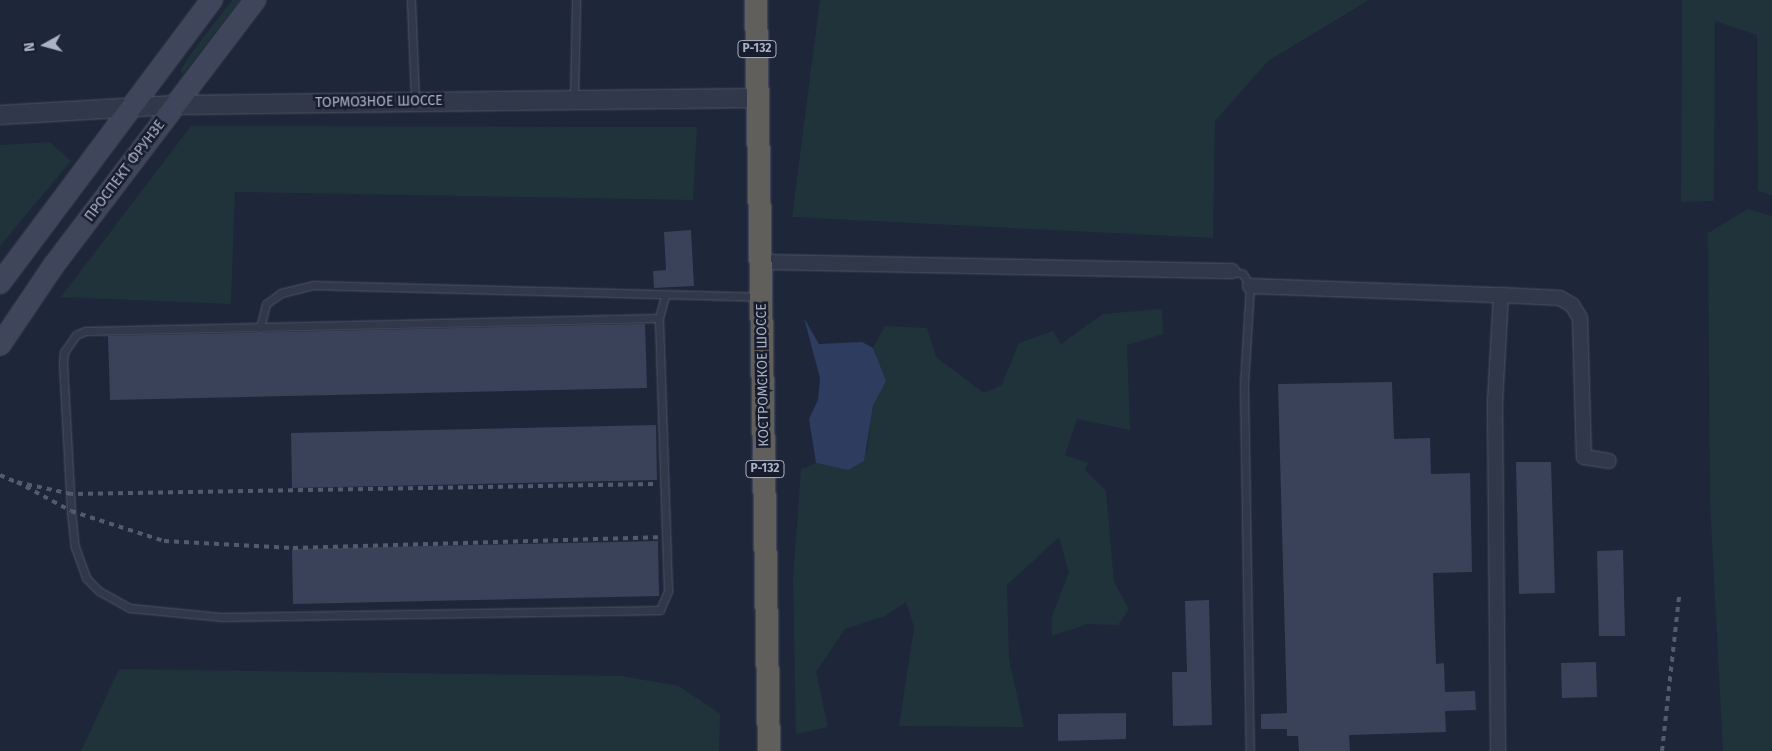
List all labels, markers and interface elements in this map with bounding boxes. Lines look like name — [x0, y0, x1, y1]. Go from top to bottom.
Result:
north arrow — [20, 20, 70, 70]
road number: Р-132 — [737, 40, 777, 59]
text: N — [21, 41, 39, 53]
street label: ТОРМОЗНОЕ ШОССЕ — [315, 92, 443, 112]
street label: ПРОСПЕКТ ФРУНЗЕ — [81, 117, 169, 225]
street label: КОСТРОМСКОЕ ШОССЕ — [753, 303, 773, 447]
road number: Р-132 — [745, 459, 785, 478]

